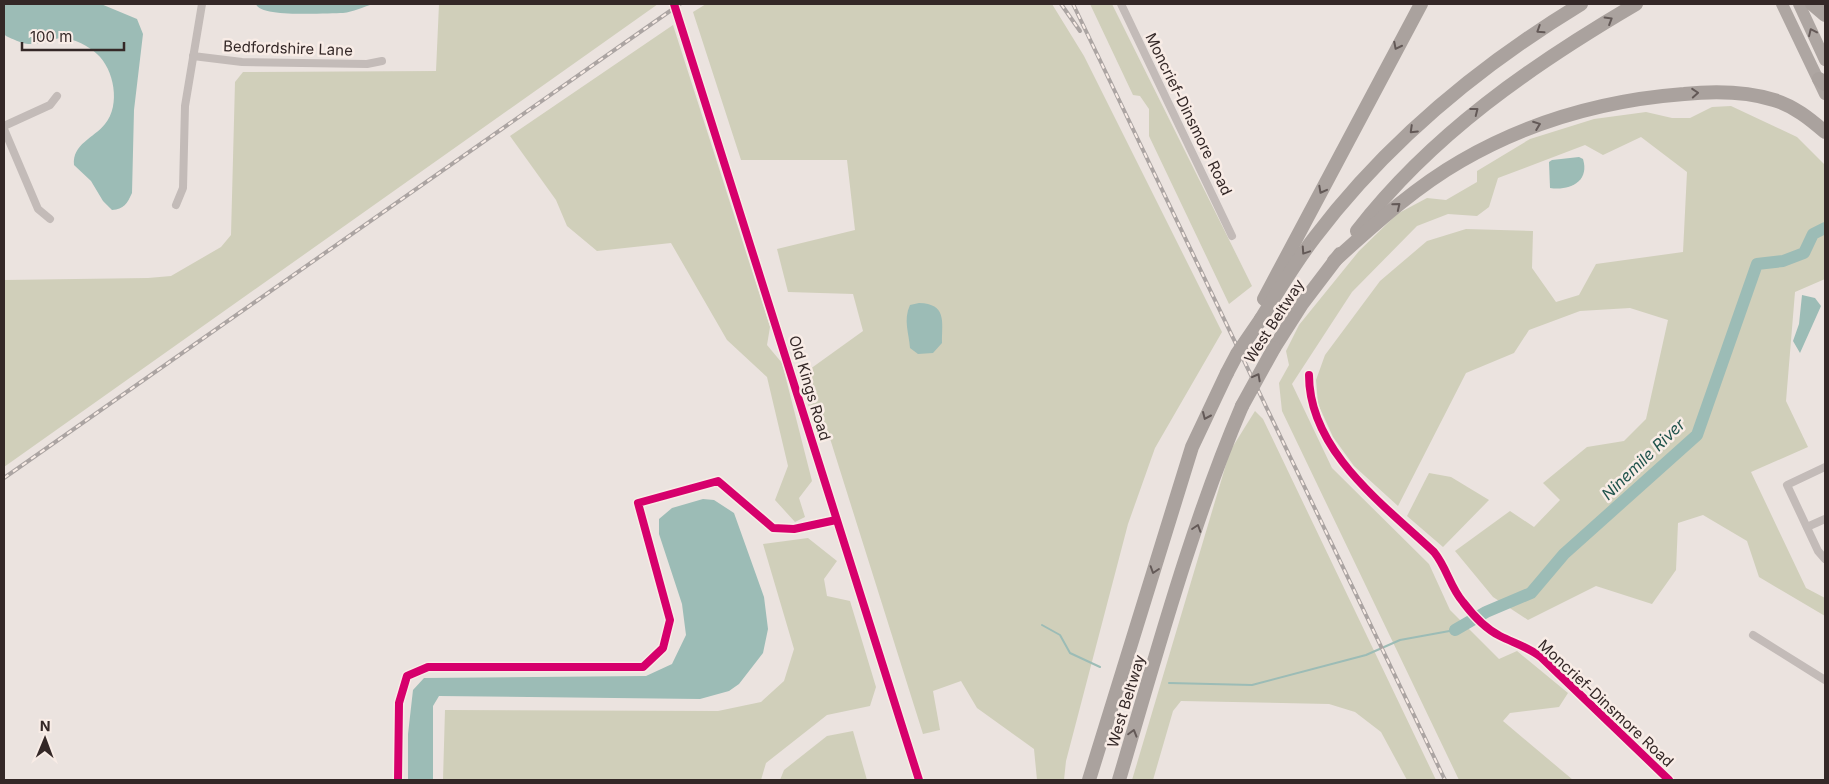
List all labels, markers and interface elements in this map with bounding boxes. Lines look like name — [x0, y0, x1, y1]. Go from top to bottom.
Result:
one-way arrow — [1603, 16, 1612, 26]
scale bar — [22, 20, 125, 52]
one-way arrow — [1537, 23, 1546, 33]
text: 100 m — [30, 27, 72, 46]
one-way arrow — [1808, 28, 1818, 37]
street label: Moncrief-Dinsmore Road — [1141, 30, 1237, 198]
street label: Bedfordshire Lane — [223, 36, 353, 60]
one-way arrow — [1393, 41, 1403, 50]
one-way arrow — [1691, 87, 1699, 98]
one-way arrow — [1469, 109, 1478, 117]
one-way arrow — [1532, 121, 1540, 131]
one-way arrow — [1409, 124, 1418, 133]
one-way arrow — [1318, 185, 1328, 194]
one-way arrow — [1391, 203, 1401, 212]
one-way arrow — [1302, 245, 1311, 255]
street label: West Beltway — [1240, 275, 1308, 367]
street label: Old Kings Road — [785, 333, 835, 443]
one-way arrow — [1251, 373, 1261, 382]
one-way arrow — [1201, 411, 1212, 420]
water label: Ninemile River — [1597, 414, 1690, 504]
one-way arrow — [1192, 525, 1202, 533]
one-way arrow — [1149, 565, 1159, 574]
street label: Moncrief-Dinsmore Road — [1534, 635, 1678, 771]
street label: West Beltway — [1103, 652, 1149, 750]
north arrow — [20, 714, 70, 764]
text: N — [40, 717, 51, 734]
one-way arrow — [1127, 729, 1138, 738]

